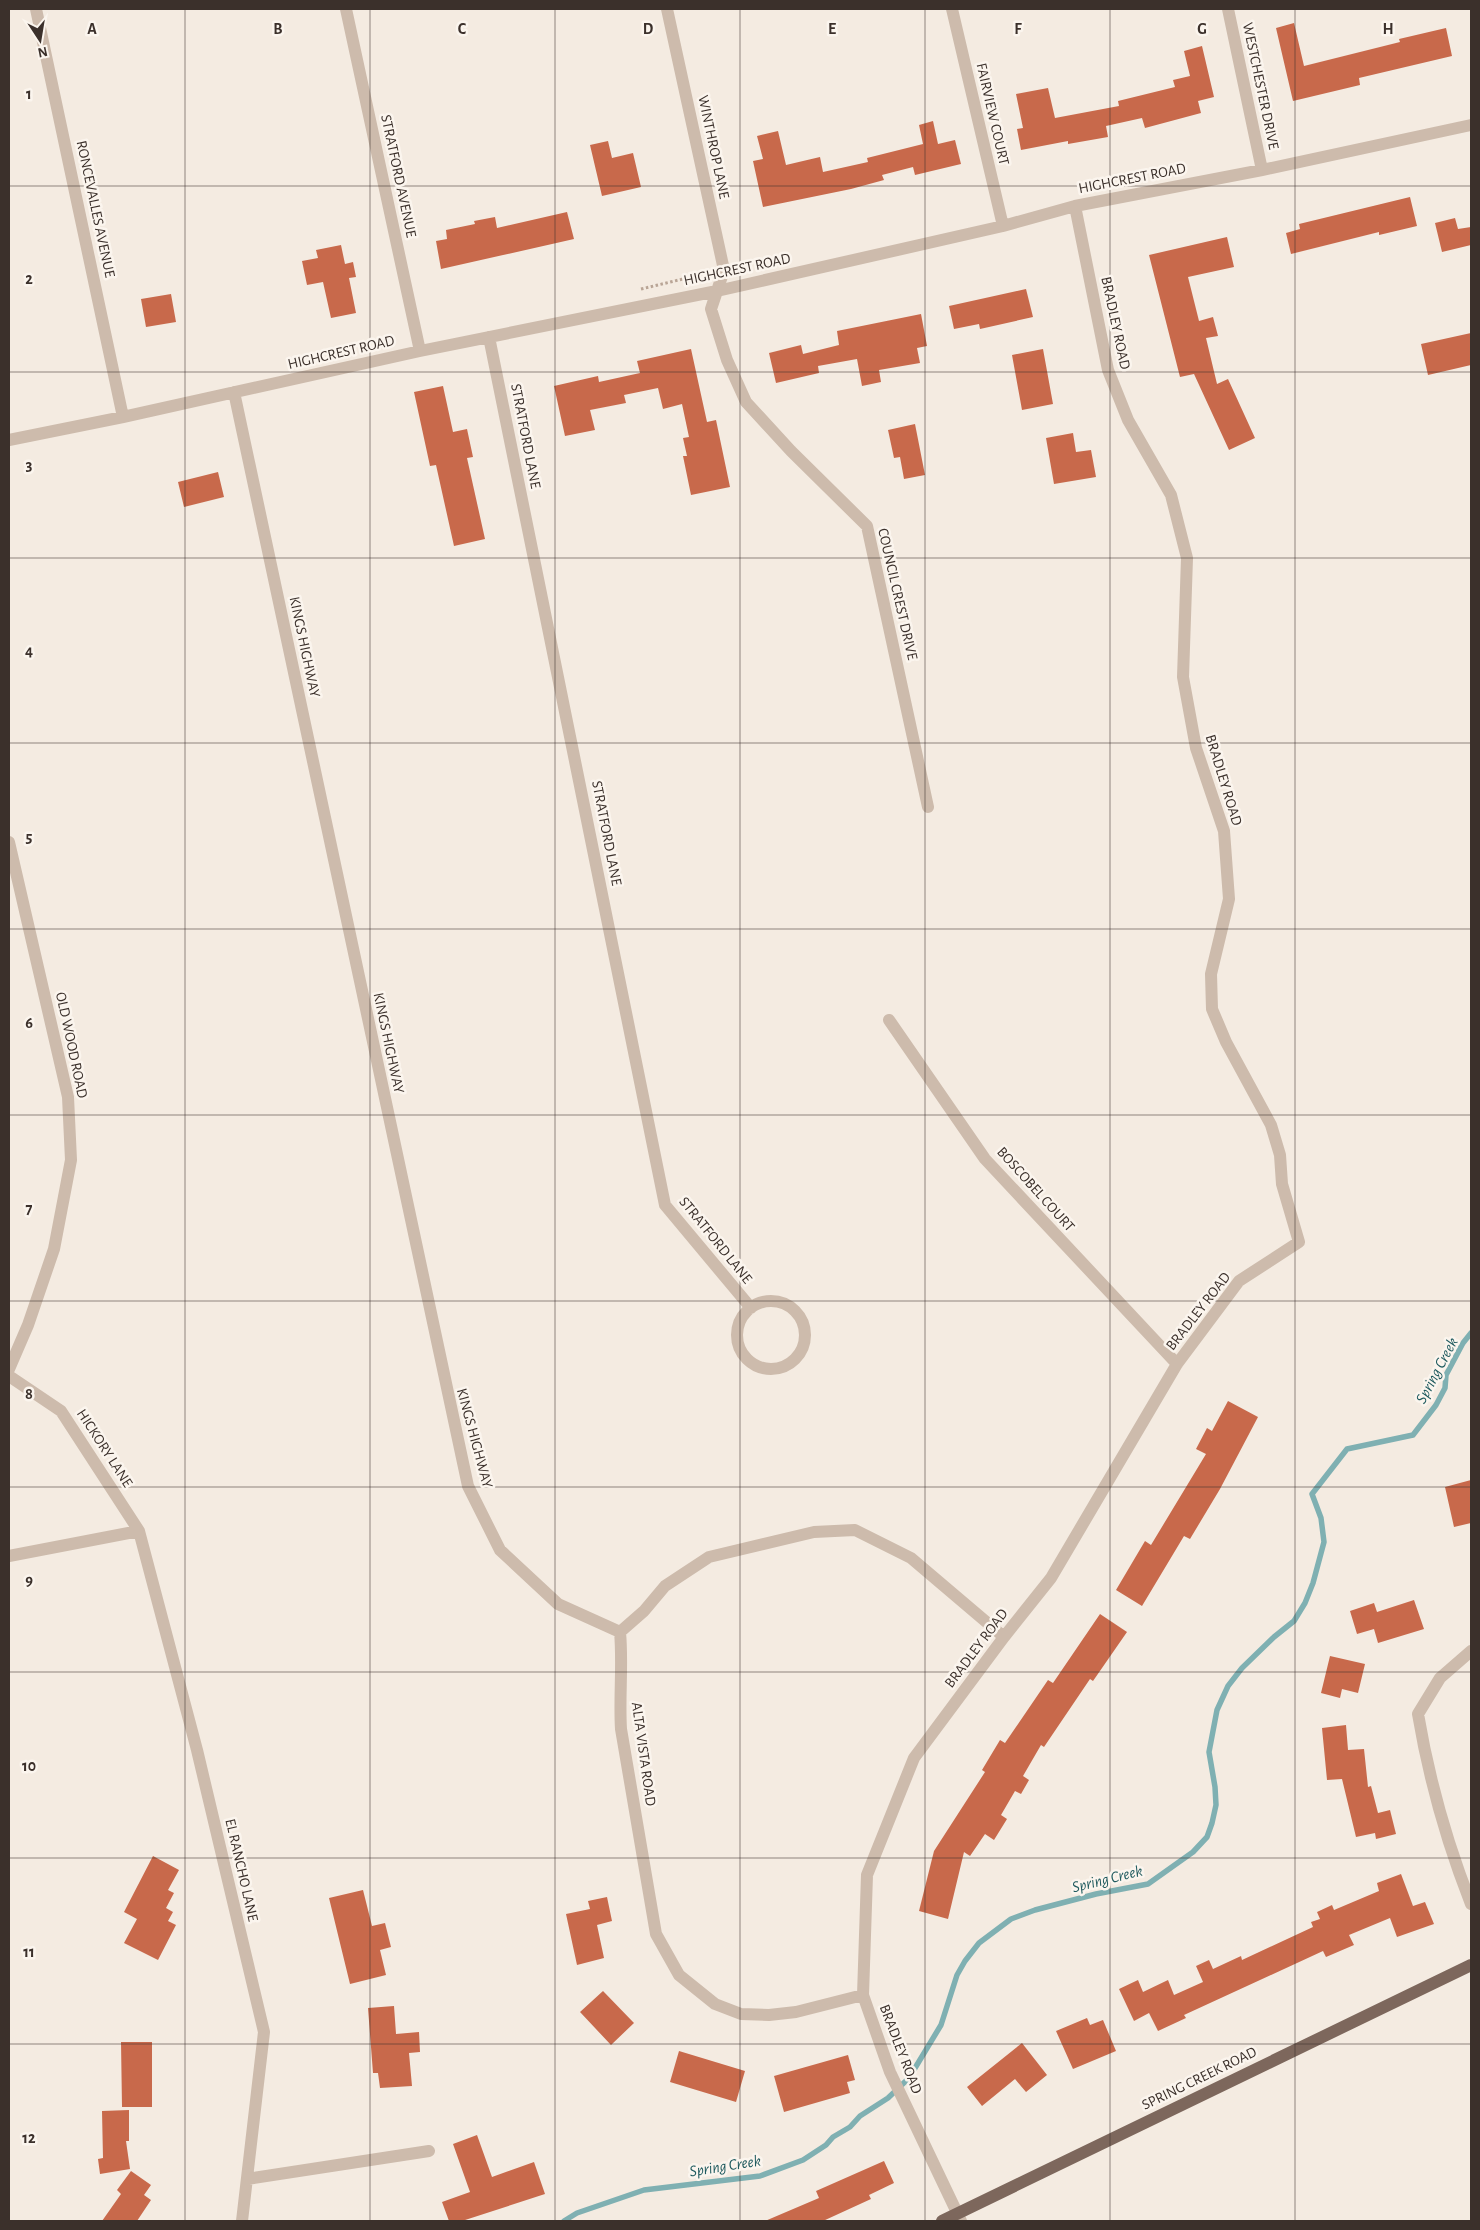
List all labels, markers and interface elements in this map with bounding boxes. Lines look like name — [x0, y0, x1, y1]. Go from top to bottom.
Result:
north arrow — [15, 15, 65, 65]
text: A — [87, 21, 97, 37]
text: B — [273, 21, 283, 37]
text: C — [458, 21, 467, 37]
text: D — [643, 21, 654, 37]
text: E — [828, 21, 836, 37]
text: F — [1014, 21, 1022, 37]
text: G — [1197, 21, 1207, 37]
street label: WESTCHESTER DRIVE — [1240, 21, 1281, 151]
text: H — [1382, 21, 1394, 37]
text: N — [36, 44, 49, 60]
street label: FAIRVIEW COURT — [973, 62, 1012, 167]
text: 1 — [26, 86, 32, 102]
street label: WINTHROP LANE — [695, 94, 732, 200]
street label: STRATFORD AVENUE — [378, 113, 419, 239]
street label: RONCEVALLES AVENUE — [74, 139, 117, 279]
street label: HIGHCREST ROAD — [1077, 161, 1187, 196]
street label: HIGHCREST ROAD — [682, 251, 792, 288]
text: 2 — [25, 271, 33, 287]
street label: BRADLEY ROAD — [1098, 275, 1133, 371]
street label: HIGHCREST ROAD — [286, 333, 396, 372]
street label: STRATFORD LANE — [508, 382, 543, 490]
text: 3 — [26, 457, 33, 473]
street label: COUNCIL CREST DRIVE — [875, 527, 920, 661]
street label: KINGS HIGHWAY — [286, 595, 323, 699]
text: 4 — [25, 643, 33, 659]
street label: BRADLEY ROAD — [1203, 733, 1245, 828]
street label: STRATFORD LANE — [589, 779, 624, 887]
text: 5 — [26, 829, 33, 845]
street label: OLD WOOD ROAD — [53, 991, 90, 1100]
street label: KINGS HIGHWAY — [370, 991, 407, 1095]
text: 6 — [25, 1015, 33, 1031]
street label: BOSCOBEL COURT — [994, 1144, 1078, 1235]
street label: STRATFORD LANE — [676, 1194, 755, 1286]
text: 7 — [26, 1201, 33, 1217]
street label: BRADLEY ROAD — [1163, 1269, 1234, 1353]
water label: Spring Creek — [1413, 1335, 1462, 1407]
text: 8 — [25, 1386, 33, 1402]
street label: KINGS HIGHWAY — [454, 1387, 495, 1490]
street label: HICKORY LANE — [74, 1406, 135, 1490]
text: 9 — [25, 1572, 33, 1588]
street label: BRADLEY ROAD — [942, 1606, 1011, 1691]
street label: ALTA VISTA ROAD — [629, 1701, 658, 1807]
text: 10 — [22, 1758, 36, 1774]
street label: EL RANCHO LANE — [222, 1817, 261, 1923]
water label: Spring Creek — [1070, 1862, 1144, 1896]
text: 11 — [23, 1944, 35, 1960]
street label: BRADLEY ROAD — [877, 2002, 925, 2096]
street label: SPRING CREEK ROAD — [1139, 2044, 1259, 2113]
text: 12 — [22, 2130, 36, 2146]
water label: Spring Creek — [688, 2152, 762, 2181]

